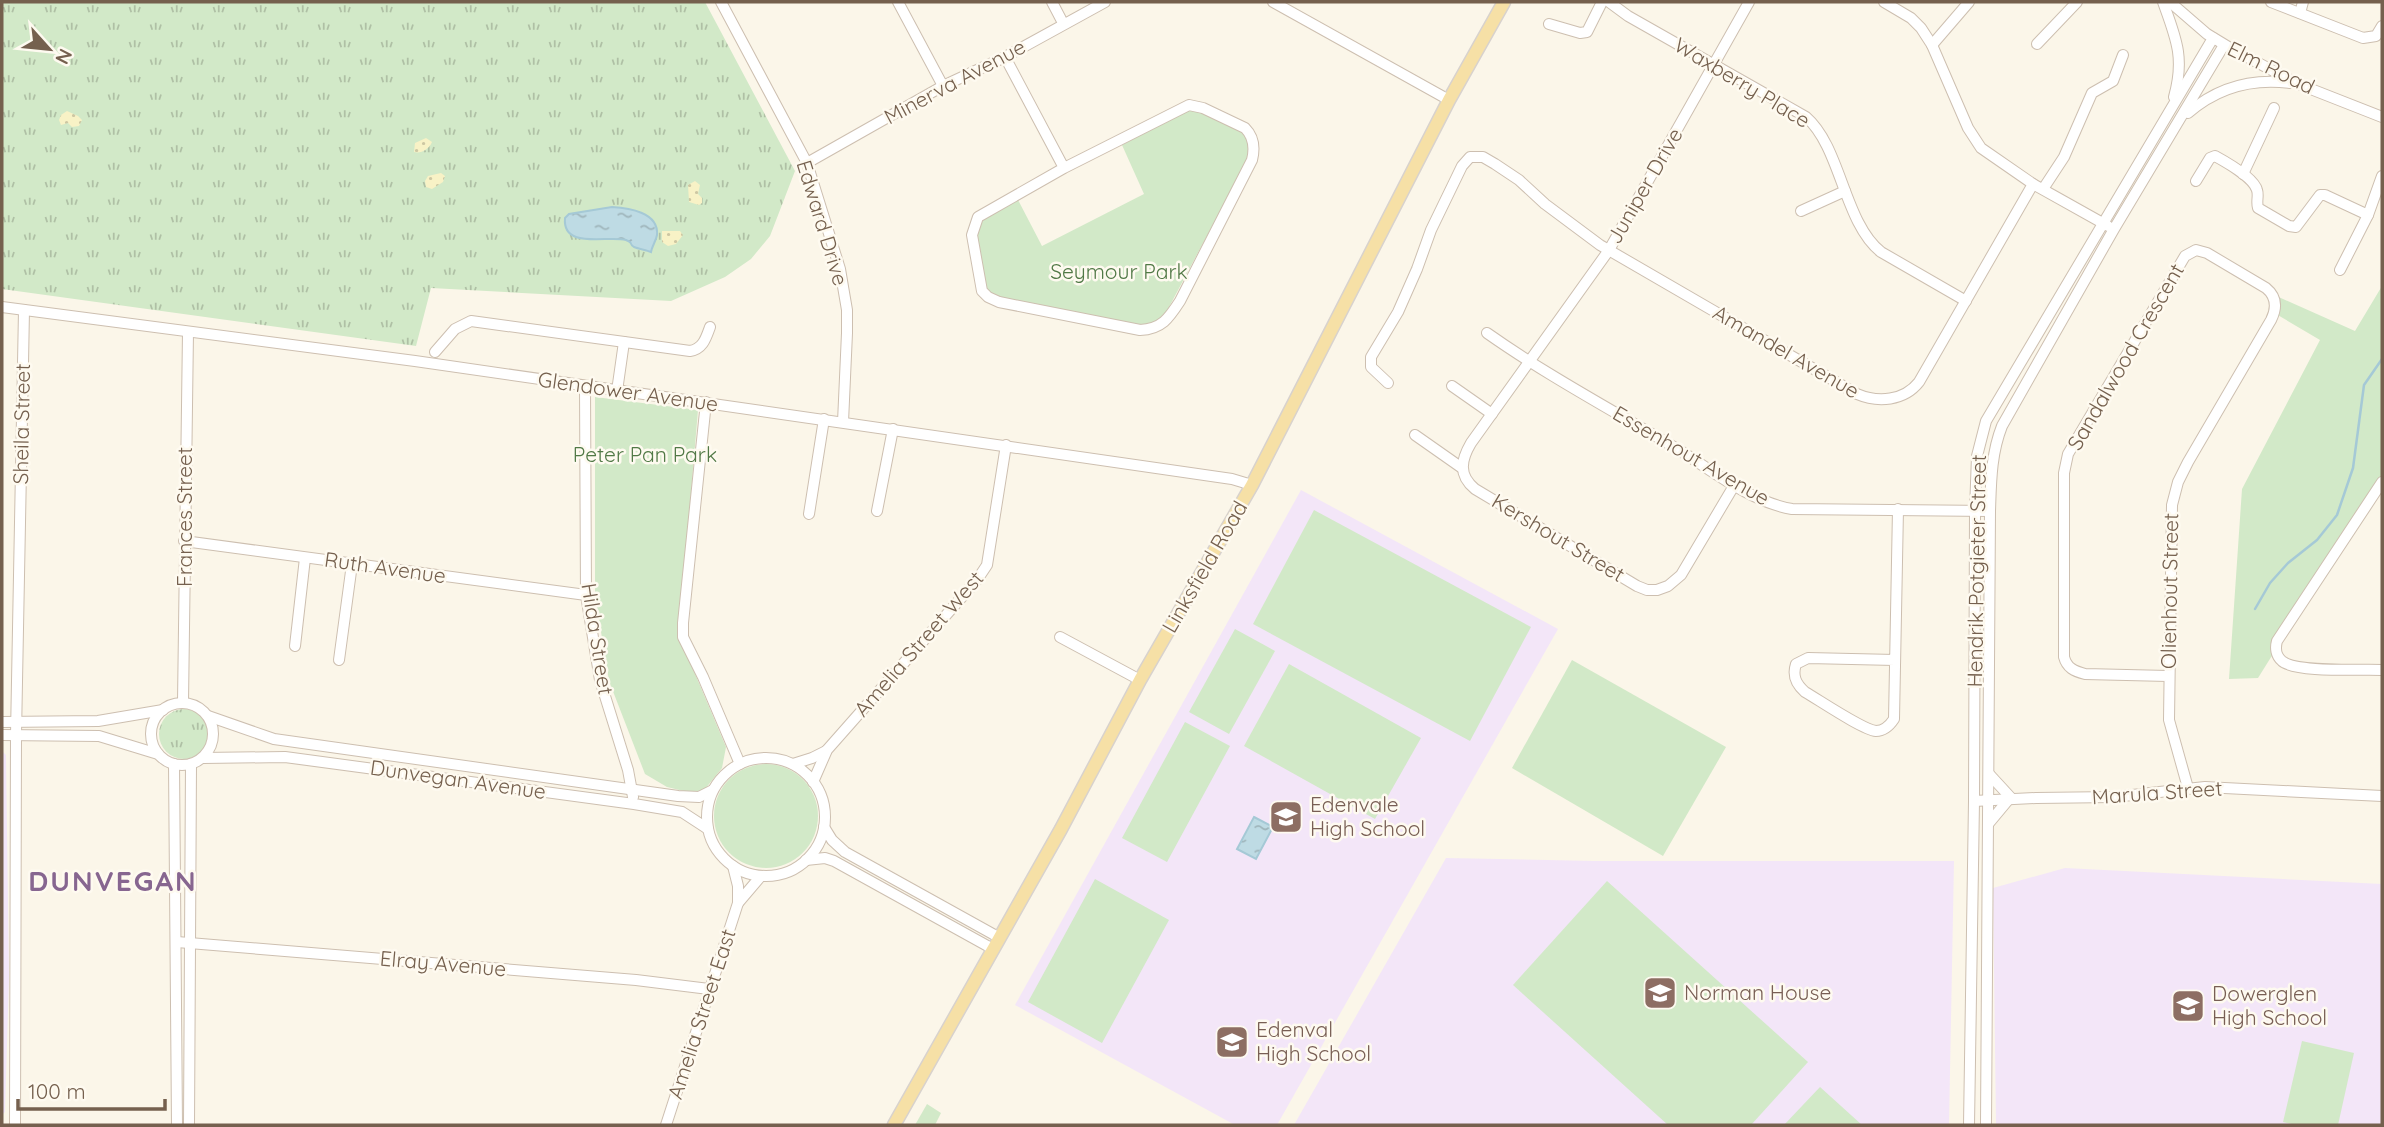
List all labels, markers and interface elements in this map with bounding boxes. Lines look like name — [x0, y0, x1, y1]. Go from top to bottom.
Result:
north arrow — [14, 14, 84, 84]
street label: Waxberry Place — [1670, 31, 1815, 133]
street label: Minerva Avenue — [879, 33, 1030, 129]
street label: Elm Road — [2224, 35, 2319, 99]
text: N — [50, 45, 78, 68]
street label: Juniper Drive — [1600, 123, 1688, 248]
street label: Edward Drive — [792, 157, 854, 289]
park label: Seymour Park — [1050, 258, 1188, 284]
street label: Sandalwood Crescent — [2061, 258, 2189, 455]
street label: Amandel Avenue — [1709, 299, 1864, 404]
street label: Sheila Street — [7, 363, 35, 485]
street label: Glendower Avenue — [536, 365, 720, 417]
street label: Essenhout Avenue — [1608, 400, 1775, 511]
park label: Peter Pan Park — [573, 441, 717, 467]
street label: Frances Street — [171, 447, 197, 587]
street label: Hendrik Potgieter Street — [1961, 454, 1991, 688]
street label: Kershout Street — [1487, 487, 1630, 587]
street label: Linksfield Road — [1156, 496, 1252, 637]
street label: Olienhout Street — [2155, 513, 2183, 669]
street label: Ruth Avenue — [323, 546, 448, 588]
street label: Amelia Street West — [848, 565, 989, 721]
street label: Hilda Street — [576, 581, 620, 697]
street label: Dunvegan Avenue — [369, 754, 548, 804]
street label: Marula Street — [2091, 774, 2223, 810]
place label: Edenvale High School — [1310, 791, 1425, 841]
school or university icon: Edenvale High School — [1267, 798, 1305, 836]
district label: DUNVEGAN — [28, 863, 198, 898]
street label: Amelia Street East — [661, 925, 741, 1102]
street label: Elray Avenue — [379, 945, 507, 981]
school or university icon: Norman House — [1641, 974, 1679, 1012]
place label: Norman House — [1684, 979, 1831, 1005]
place label: Dowerglen High School — [2212, 980, 2327, 1030]
school or university icon: Dowerglen High School — [2169, 987, 2207, 1025]
place label: Edenval High School — [1256, 1016, 1371, 1066]
school or university icon: Edenval High School — [1213, 1023, 1251, 1061]
scale bar — [18, 1068, 164, 1112]
text: 100 m — [28, 1078, 86, 1104]

